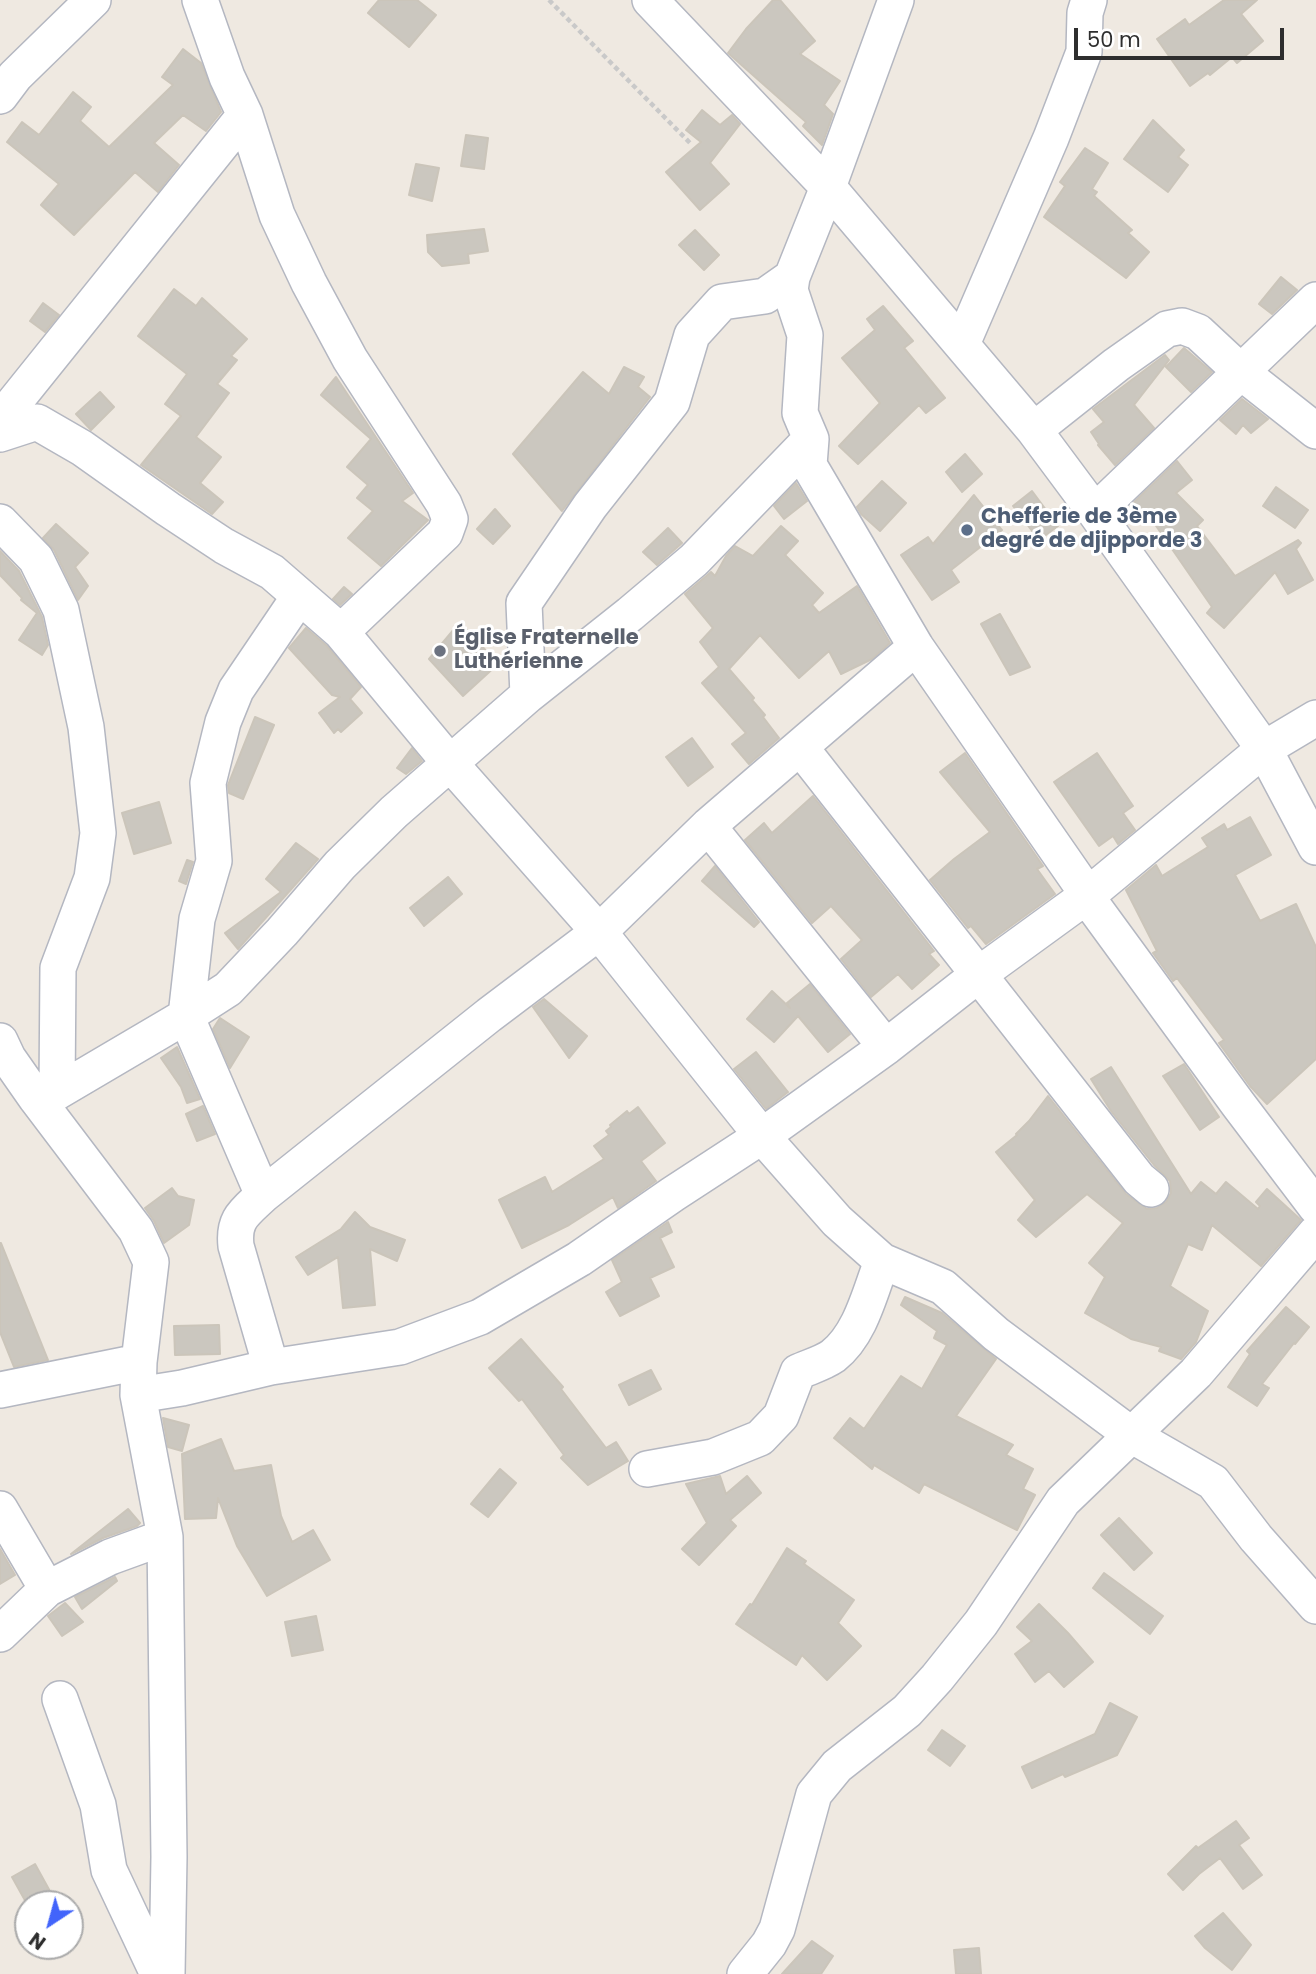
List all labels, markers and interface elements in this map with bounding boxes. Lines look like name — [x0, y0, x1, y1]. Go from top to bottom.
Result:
scale bar — [1078, 14, 1288, 58]
text: 50 m — [1087, 25, 1141, 54]
place label: Chefferie de 3ème degré de djipporde 3 — [981, 505, 1202, 555]
marker: Chefferie de 3ème degré de djipporde 3 — [959, 522, 975, 538]
place label: Église Fraternelle Luthérienne — [454, 626, 639, 676]
marker: Église Fraternelle Luthérienne — [432, 643, 448, 659]
north arrow — [14, 1890, 84, 1960]
text: N — [24, 1926, 51, 1956]

